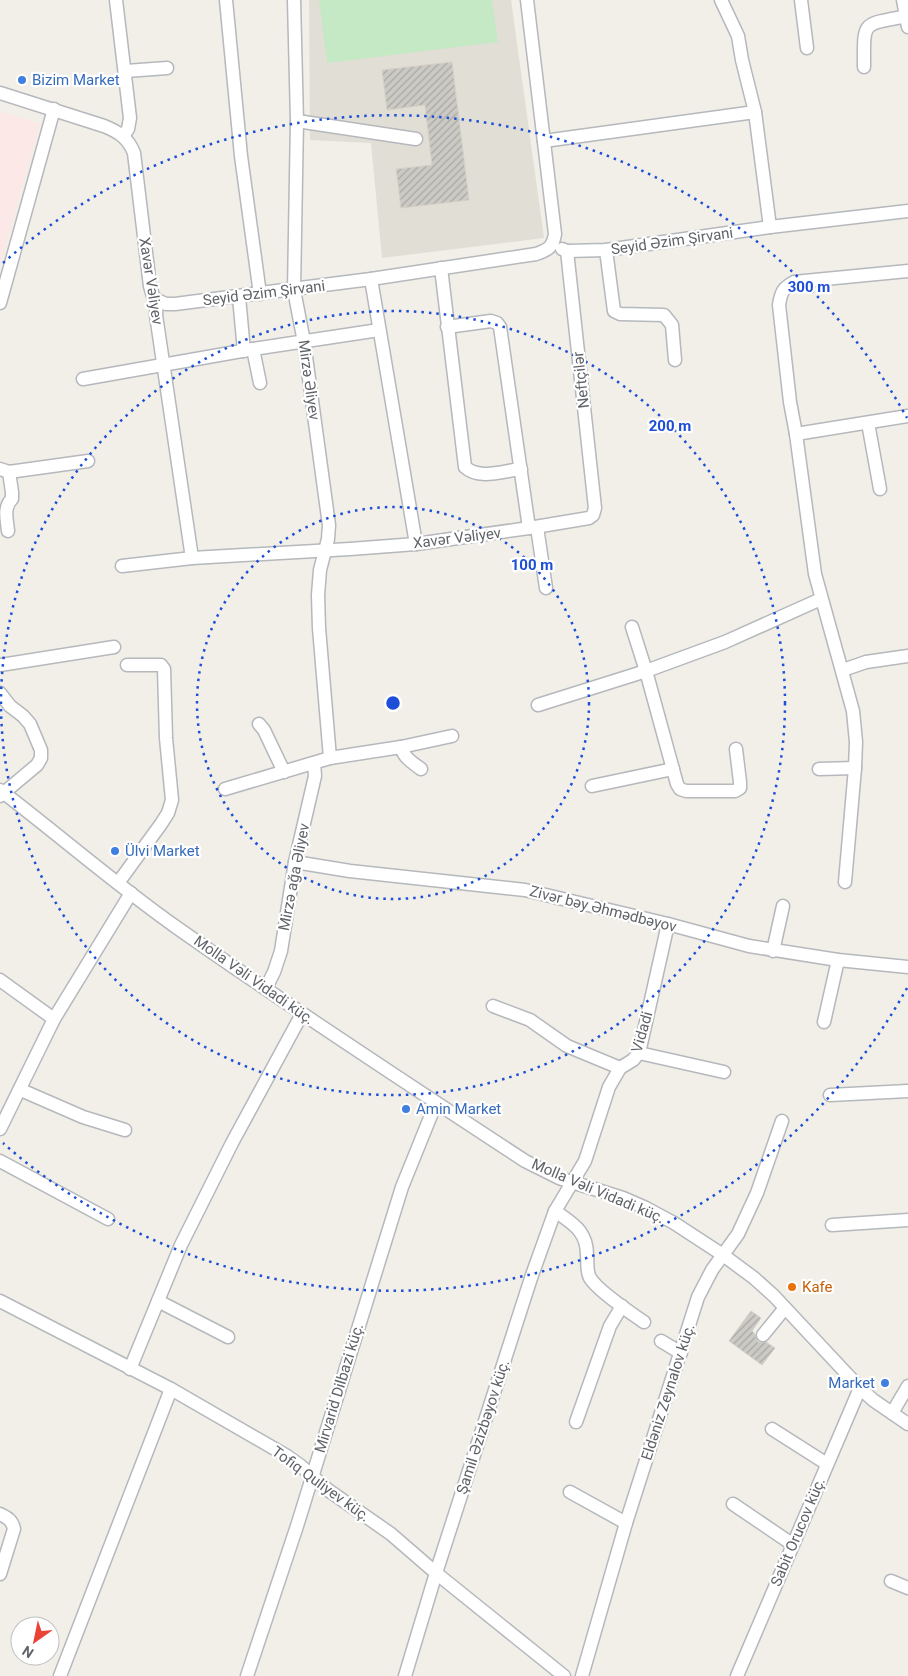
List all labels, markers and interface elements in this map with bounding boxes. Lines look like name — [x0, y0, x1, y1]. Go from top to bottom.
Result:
place label: Bizim Market — [32, 71, 120, 89]
marker: Bizim Market — [16, 74, 28, 86]
street label: Seyid Əzim Şirvani — [610, 224, 734, 258]
street label: Xavər Vəliyev — [135, 236, 167, 326]
street label: Seyid Əzim Şirvani — [202, 277, 326, 309]
text: 300 m — [788, 278, 830, 296]
street label: Mirzə Əliyev — [294, 339, 324, 421]
street label: Neftçilər — [569, 351, 593, 409]
text: 200 m — [649, 417, 691, 435]
street label: Xavər Vəliyev — [412, 524, 502, 552]
text: 100 m — [511, 556, 553, 574]
centre of rings — [384, 694, 402, 712]
street label: Mirzə ağa Əliyev — [275, 822, 313, 932]
place label: Ülvi Market — [125, 842, 200, 860]
marker: Ülvi Market — [109, 845, 121, 857]
street label: Zivər bəy Əhmədbəyov — [528, 882, 678, 936]
street label: Molla Vəli Vidadi küç. — [190, 932, 318, 1028]
street label: Vidadi — [628, 1009, 656, 1055]
place label: Amin Market — [416, 1100, 501, 1118]
marker: Amin Market — [400, 1103, 412, 1115]
street label: Molla Vəli Vidadi küç. — [529, 1155, 667, 1227]
place label: Kafe — [802, 1278, 833, 1296]
marker: Kafe — [786, 1281, 798, 1293]
street label: Mirvarid Dilbazi küç. — [311, 1321, 367, 1455]
street label: Eldəniz Zeynalov küç. — [637, 1321, 699, 1463]
street label: Şamil Əzizbəyov küç. — [453, 1357, 513, 1497]
place label: Market — [828, 1374, 875, 1392]
marker: Market — [879, 1377, 891, 1389]
street label: Tofiq Quliyev küç. — [268, 1442, 374, 1526]
street label: Sabit Orucov küç. — [767, 1475, 829, 1589]
north arrow — [10, 1616, 60, 1666]
text: N — [19, 1642, 36, 1661]

